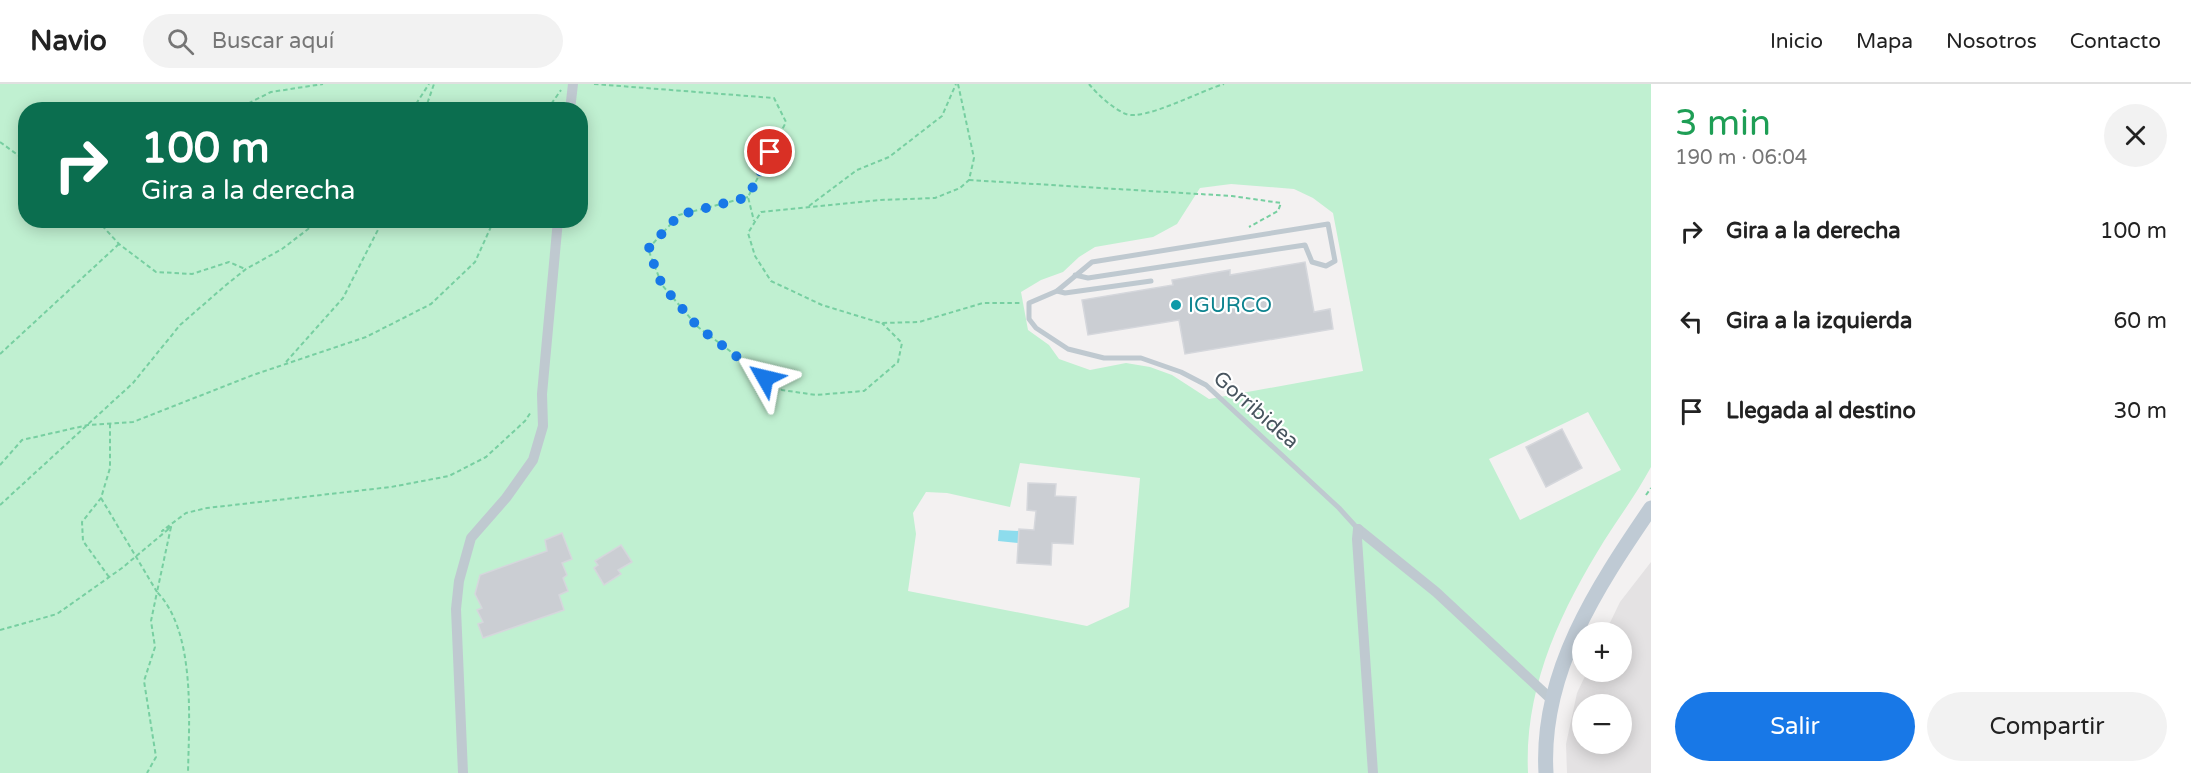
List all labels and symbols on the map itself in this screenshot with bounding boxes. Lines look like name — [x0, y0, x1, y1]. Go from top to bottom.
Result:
pin — [744, 126, 795, 177]
place label: IGURCO — [1188, 293, 1272, 318]
marker: IGURCO — [1169, 298, 1183, 312]
position arrow — [733, 346, 797, 410]
street label: Gorribidea — [1208, 366, 1304, 454]

